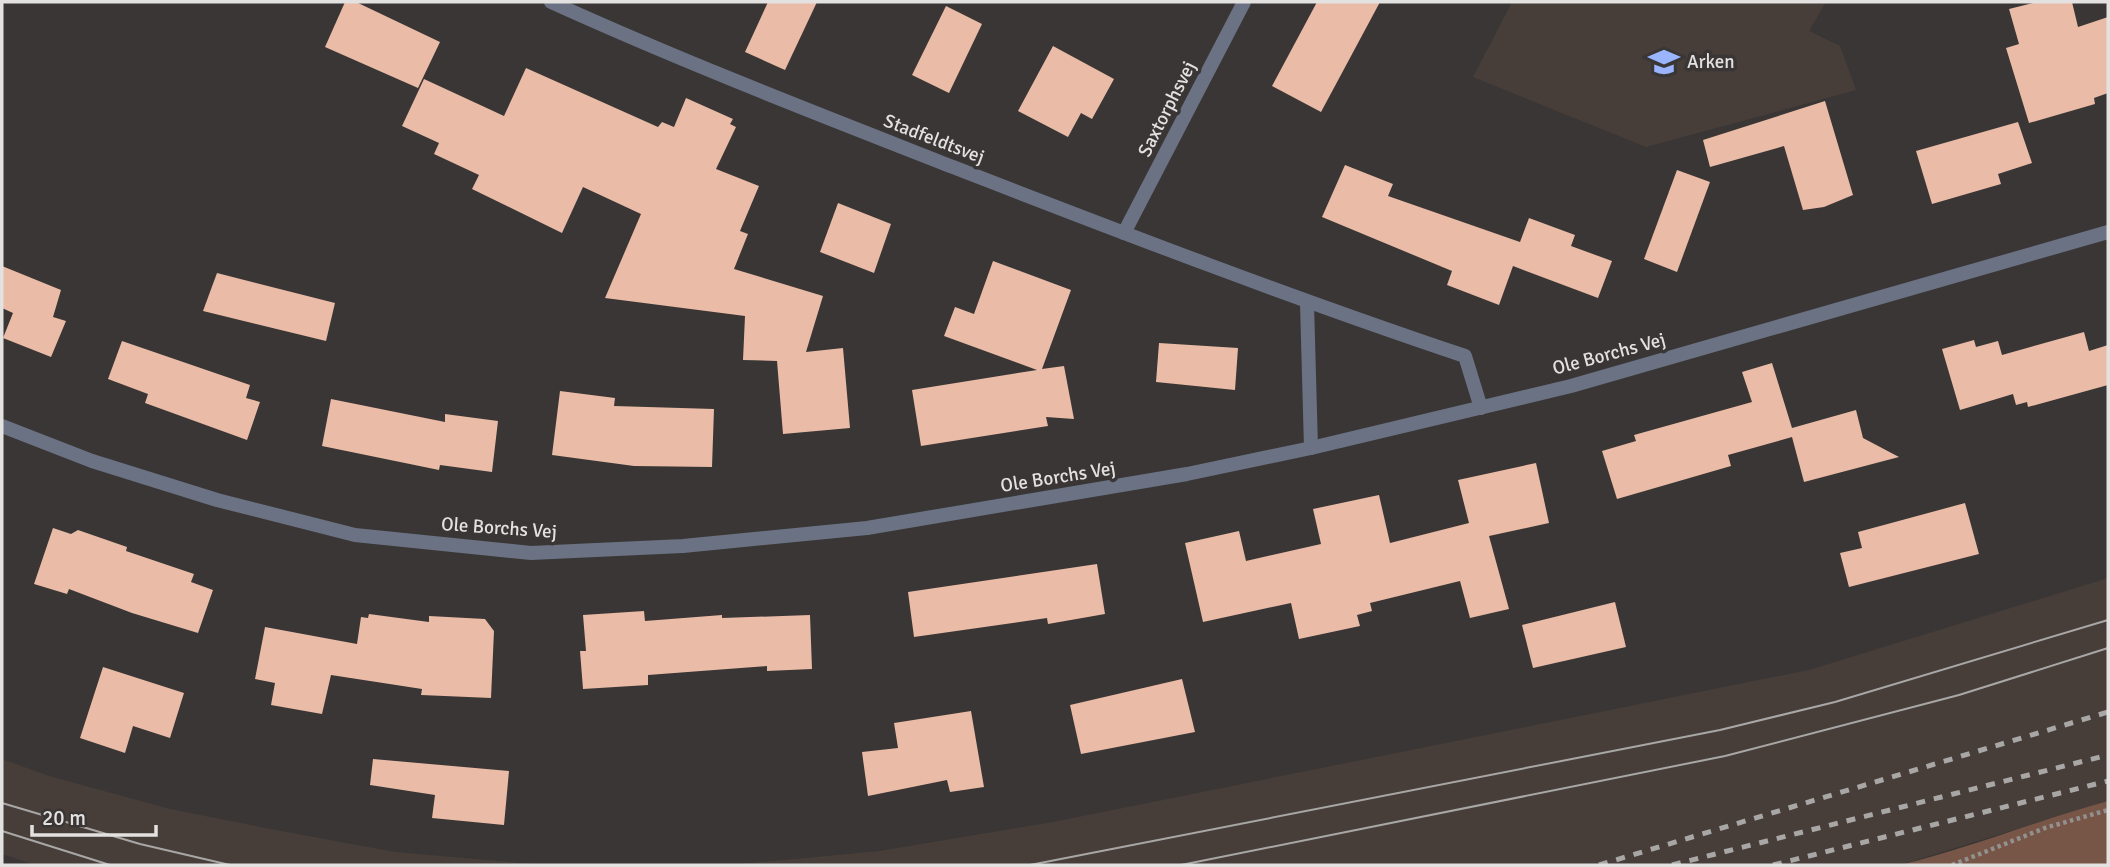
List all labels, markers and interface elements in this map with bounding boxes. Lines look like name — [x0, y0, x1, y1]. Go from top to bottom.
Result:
school or university icon: Arken — [1647, 45, 1681, 79]
place label: Arken — [1687, 50, 1735, 74]
street label: Saxtorphsvej — [1133, 57, 1201, 161]
street label: Stadfeldtsvej — [880, 109, 988, 169]
street label: Ole Borchs Vej — [1550, 327, 1668, 381]
street label: Ole Borchs Vej — [999, 456, 1117, 498]
street label: Ole Borchs Vej — [440, 512, 558, 544]
scale bar — [32, 794, 156, 838]
text: 20 m — [42, 805, 86, 831]

